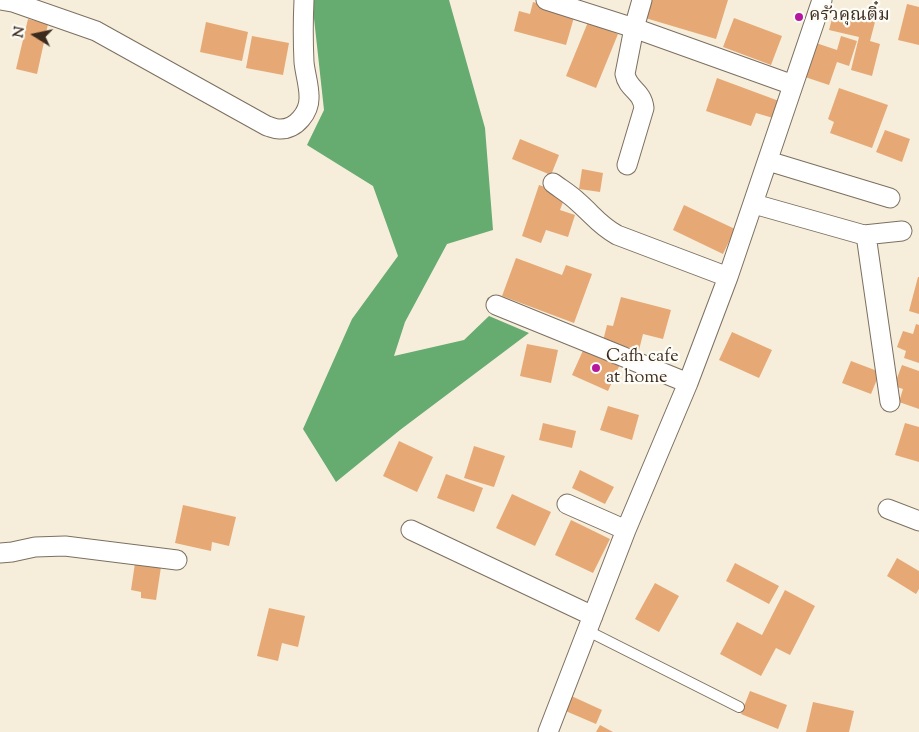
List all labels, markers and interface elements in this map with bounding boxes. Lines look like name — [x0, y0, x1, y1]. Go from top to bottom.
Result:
place label: ครัวคุณติ๋ม — [809, 6, 890, 28]
north arrow — [10, 10, 60, 60]
marker: ครัวคุณติ๋ม — [793, 11, 805, 23]
text: N — [9, 25, 31, 40]
place label: Cafh cafe at home — [606, 347, 679, 389]
marker: Cafh cafe at home — [590, 362, 602, 374]

